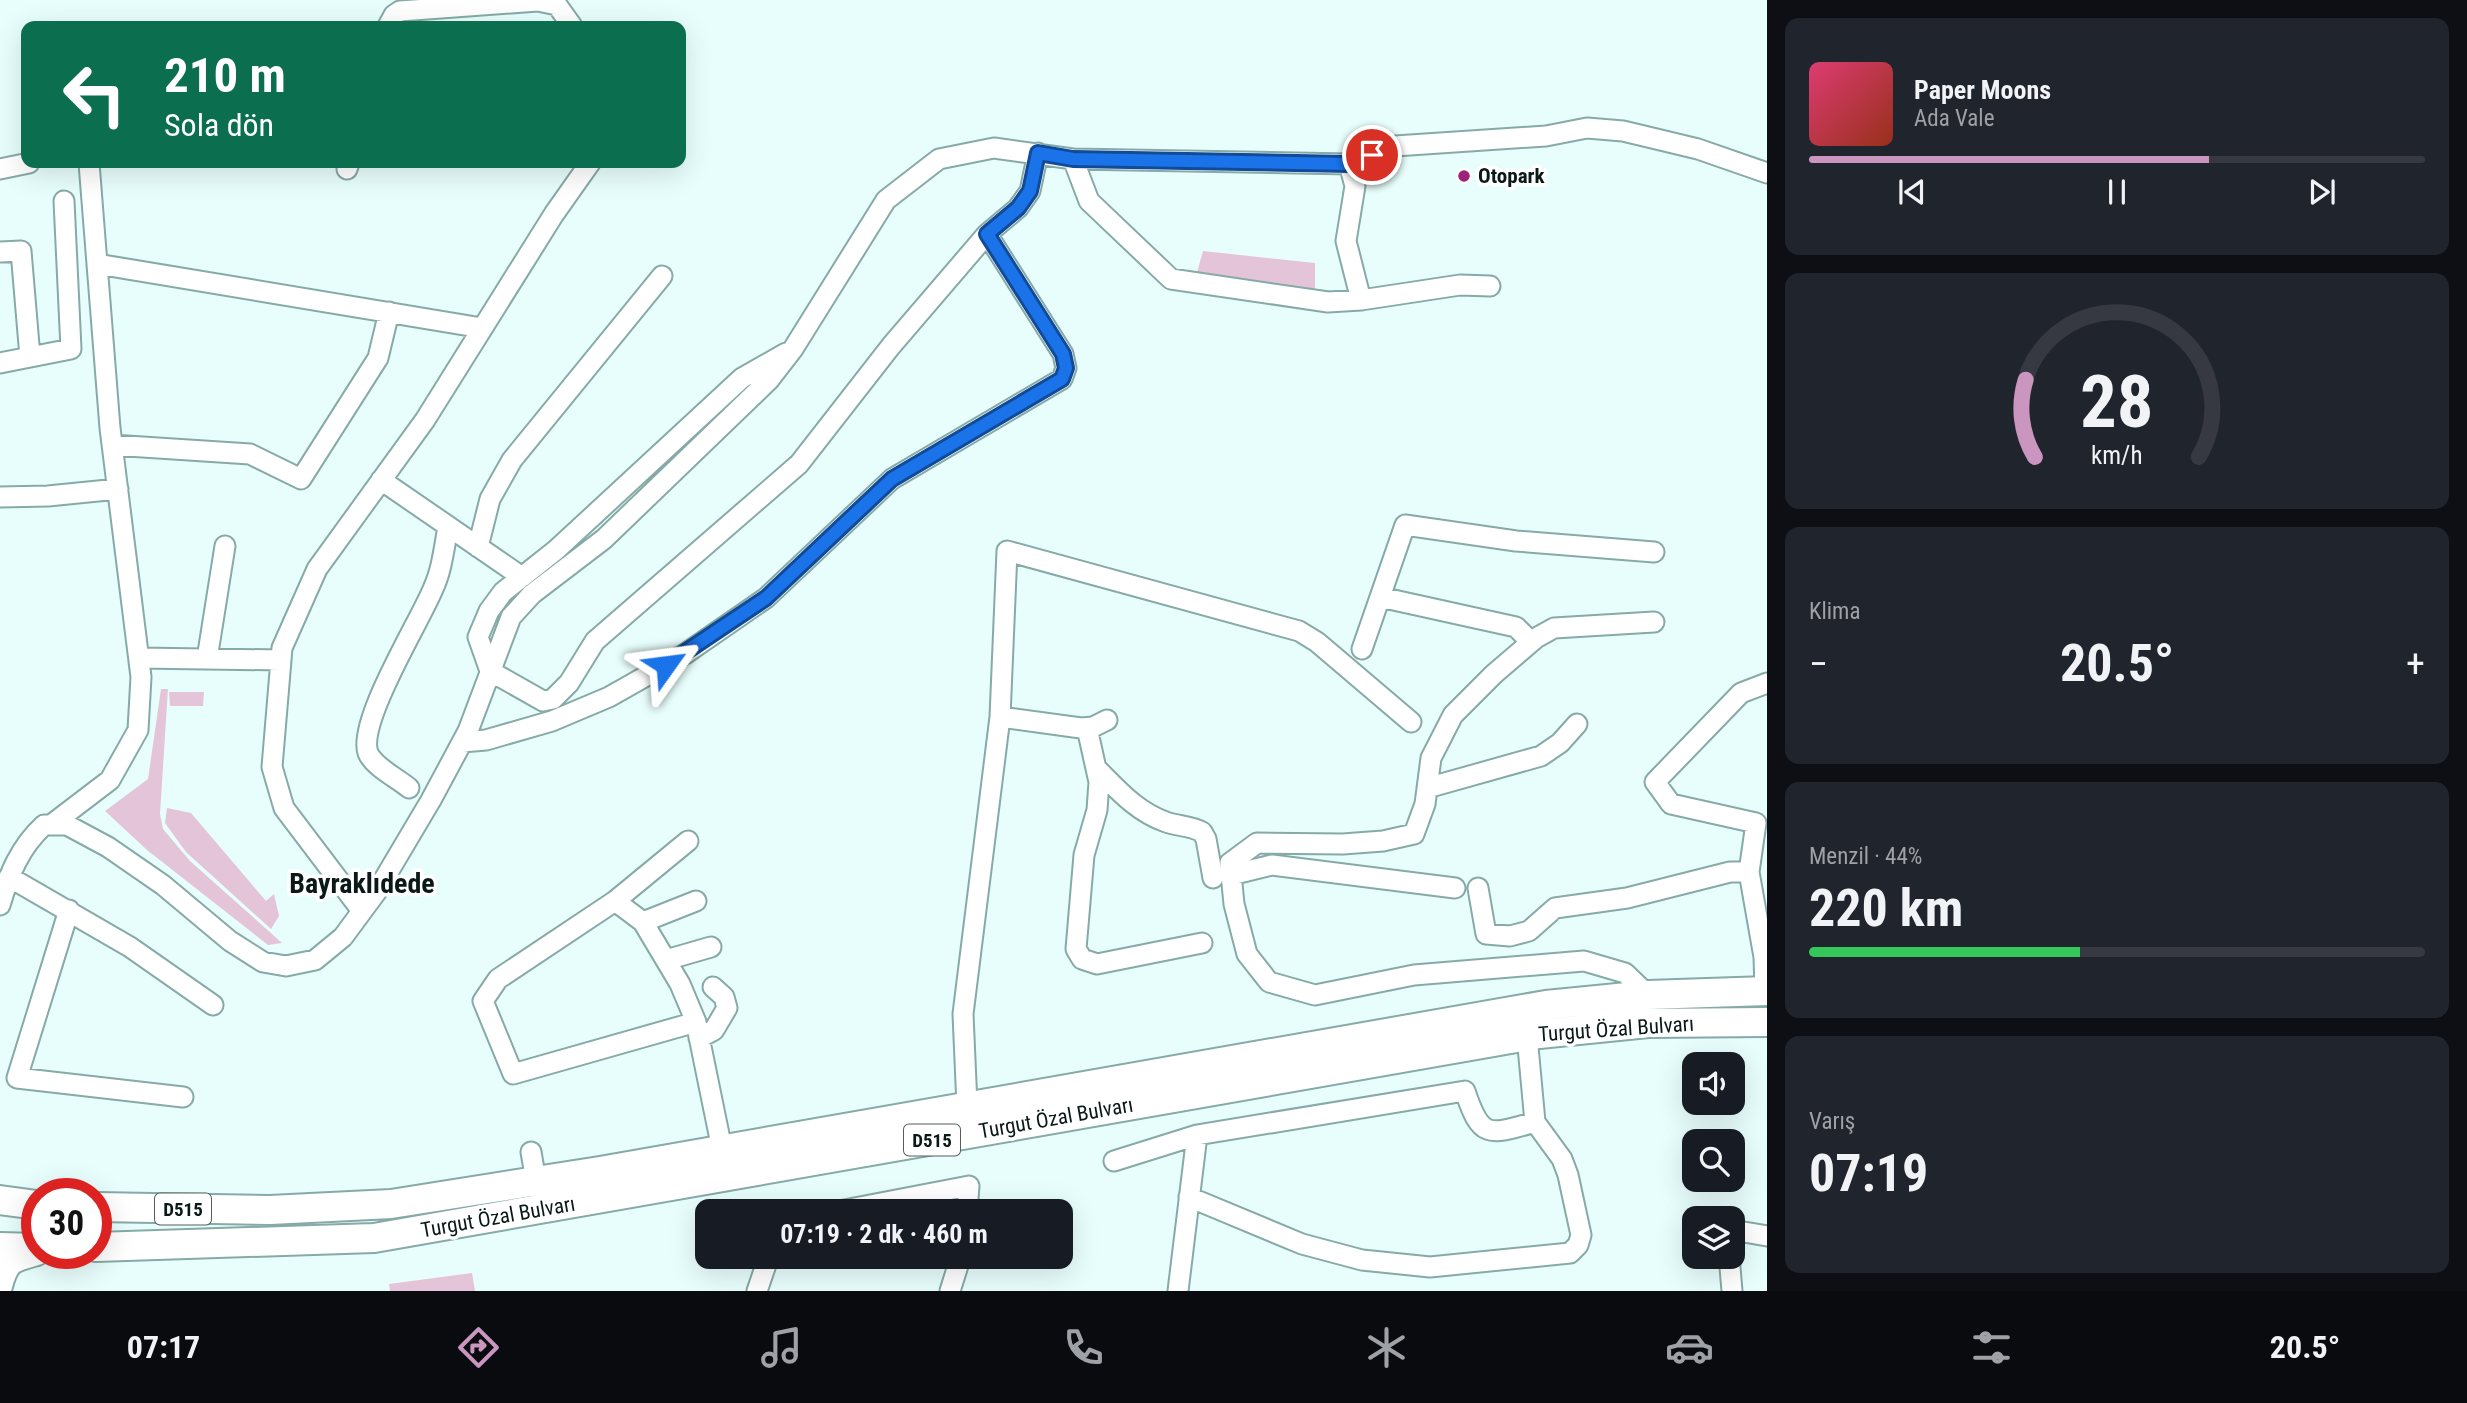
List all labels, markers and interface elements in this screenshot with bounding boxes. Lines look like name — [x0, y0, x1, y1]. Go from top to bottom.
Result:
text: 210 m — [164, 47, 286, 104]
icon: left — [49, 49, 140, 140]
text: Paper Moons — [1914, 75, 2051, 105]
text: Ada Vale — [1914, 105, 1994, 132]
text: Sola dön — [164, 106, 274, 144]
pin — [1342, 125, 1402, 185]
icon: arrive — [1353, 136, 1391, 174]
place label: Otopark — [1478, 164, 1546, 188]
marker: Otopark — [1456, 168, 1472, 184]
icon: previous — [1893, 173, 1931, 211]
icon: pause — [2098, 173, 2136, 211]
icon: next — [2303, 173, 2341, 211]
text: 28 — [2080, 359, 2154, 445]
text: km/h — [2091, 441, 2143, 470]
text: Klima — [1809, 598, 1860, 625]
position arrow — [629, 628, 703, 702]
text: 20.5° — [2060, 633, 2174, 694]
text: − — [1809, 642, 1828, 686]
text: + — [2406, 642, 2425, 686]
text: Menzil · 44% — [1809, 843, 1922, 870]
district label: Bayraklıdede — [289, 867, 435, 900]
text: 220 km — [1809, 878, 1963, 939]
street label: Turgut Özal Bulvarı — [1537, 1012, 1695, 1046]
map controls — [1682, 1052, 1745, 1269]
button: sound — [1682, 1052, 1745, 1115]
street label: Turgut Özal Bulvarı — [977, 1093, 1135, 1143]
text: Varış — [1809, 1108, 1855, 1135]
road number: D515 — [904, 1124, 960, 1156]
button: search — [1682, 1129, 1745, 1192]
text: 07:19 — [1809, 1143, 1928, 1204]
speed limit sign: 30 — [21, 1178, 112, 1269]
street label: Turgut Özal Bulvarı — [419, 1192, 577, 1242]
road number: D515 — [155, 1194, 211, 1224]
button: layers — [1682, 1206, 1745, 1269]
text: 07:19 · 2 dk · 460 m — [780, 1219, 988, 1249]
icon: directions — [454, 1323, 503, 1372]
icon: music — [757, 1323, 806, 1372]
icon: phone — [1059, 1323, 1108, 1372]
icon: climate — [1362, 1323, 1411, 1372]
icon: car — [1665, 1323, 1714, 1372]
icon: filters — [1967, 1323, 2016, 1372]
text: 07:17 — [127, 1328, 200, 1366]
text: 20.5° — [2270, 1328, 2340, 1366]

